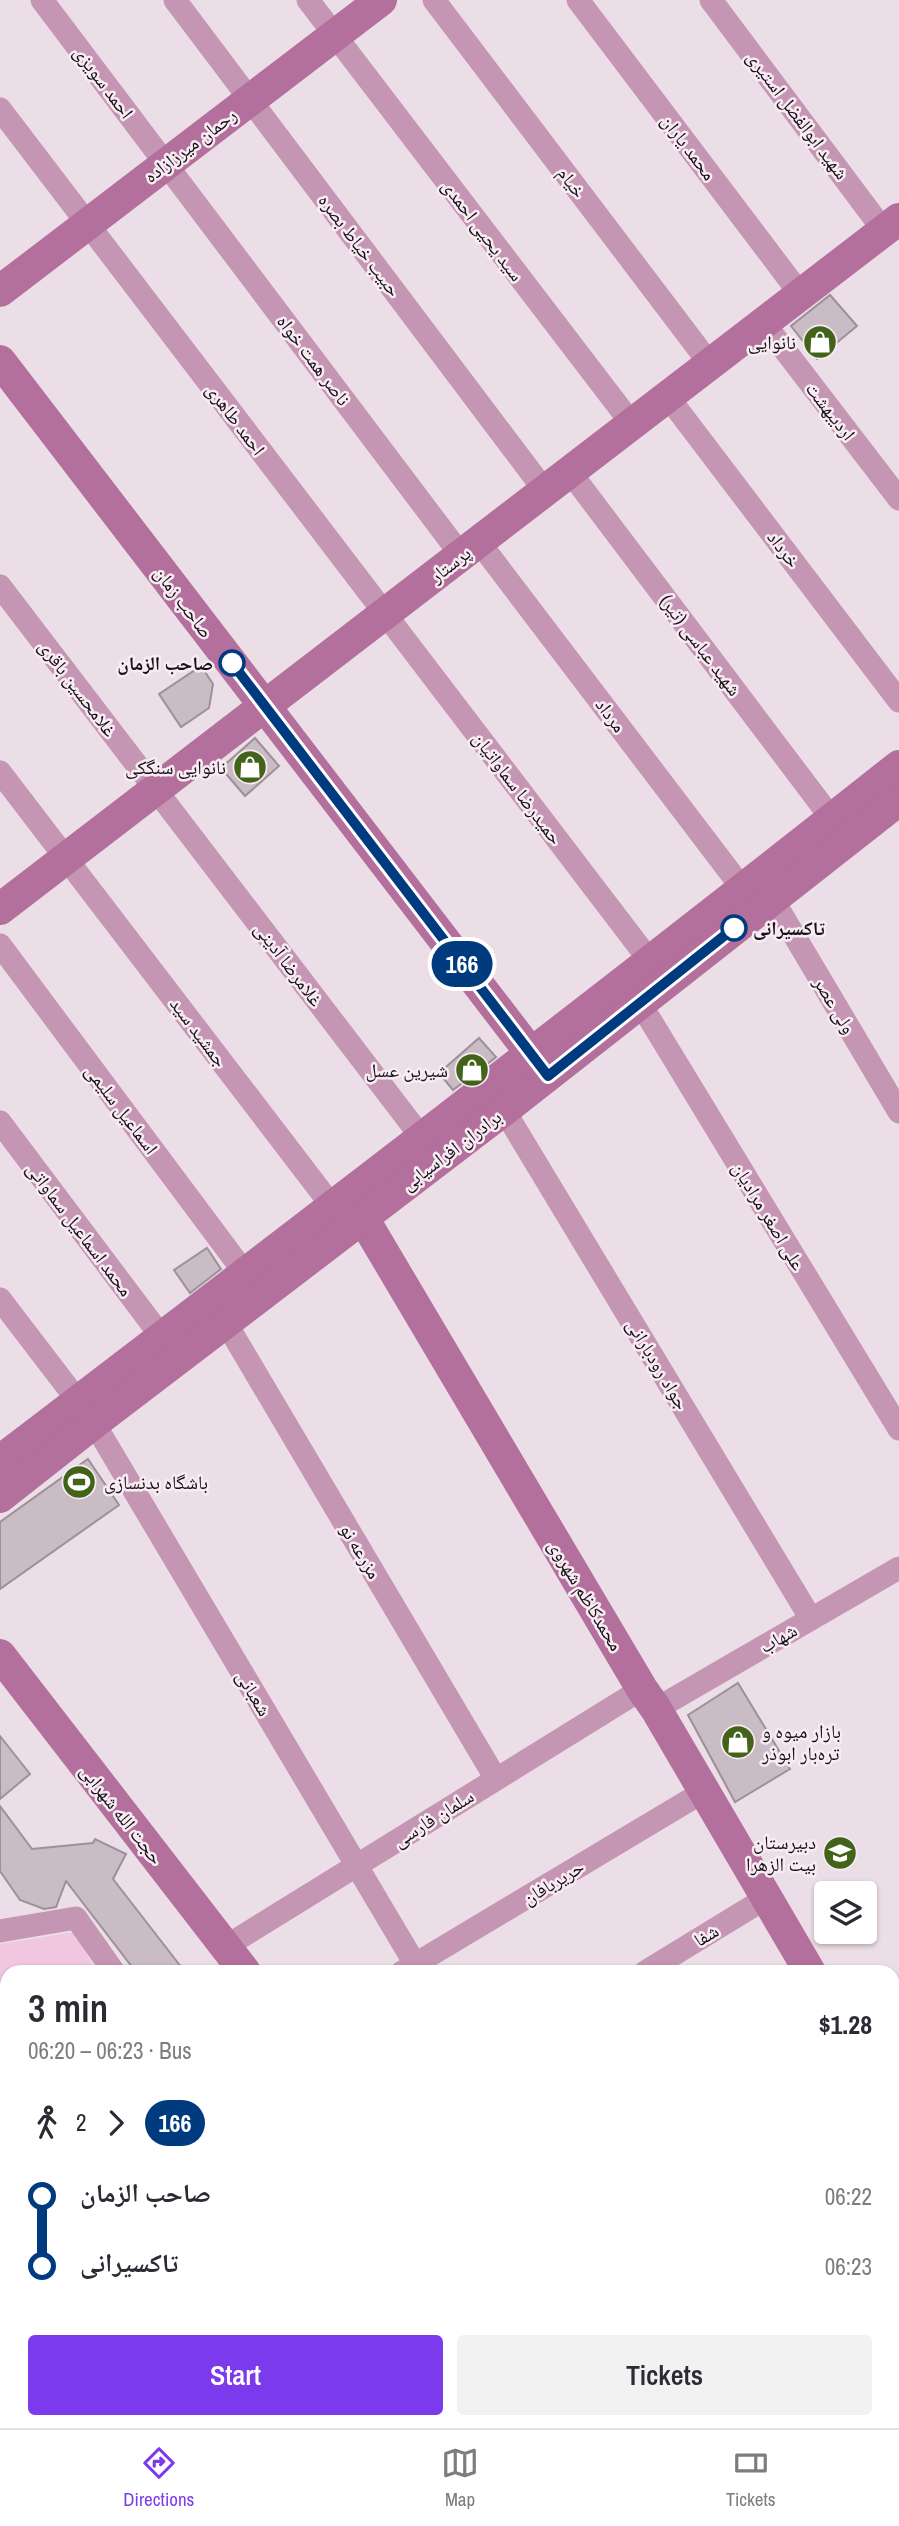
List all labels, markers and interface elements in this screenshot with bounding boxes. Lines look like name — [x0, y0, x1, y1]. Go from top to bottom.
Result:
street label: احمد سویزی — [68, 40, 140, 124]
street label: شهید ابوالفضل استیری — [741, 45, 855, 185]
street label: رحمان میرزازاده — [138, 101, 242, 189]
street label: محمد یاران — [655, 108, 723, 186]
street label: خیام — [551, 161, 592, 204]
street label: سید یحیی احمدی — [436, 174, 530, 286]
street label: حبیب خیاط بصره — [313, 188, 407, 302]
street label: ناصر همت خواه — [271, 309, 357, 411]
shop icon: نانوایی — [801, 323, 839, 361]
place label: نانوایی — [748, 329, 796, 355]
street label: اردیبهشت — [800, 377, 862, 445]
street label: احمد طاهری — [200, 378, 272, 460]
street label: خرداد — [762, 525, 806, 573]
street label: پرستار — [423, 540, 476, 589]
street label: صاحب زمان — [148, 561, 220, 643]
street label: شهید عباسی (تیر) — [654, 589, 748, 701]
street label: غلامحسین باقری — [33, 634, 123, 742]
place label: صاحب الزمان — [117, 650, 213, 676]
marker: صاحب الزمان — [219, 650, 245, 676]
street label: مرداد — [590, 693, 632, 737]
street label: حمیدرضا سماواتیان — [467, 726, 569, 850]
shop icon: نانوایی سنگکی — [231, 748, 269, 786]
place label: نانوایی سنگکی — [125, 754, 226, 780]
marker: تاکسیرانی — [721, 915, 747, 941]
place label: تاکسیرانی — [753, 915, 826, 941]
street label: غلامرضا آدینی — [249, 917, 329, 1012]
line badge: 166 — [422, 941, 502, 987]
text: 166 — [446, 948, 478, 980]
street label: ولی عصر — [807, 971, 862, 1038]
street label: جمشید سید — [164, 992, 234, 1072]
shop icon: شیرین عسل — [453, 1051, 491, 1089]
place label: شیرین عسل — [366, 1057, 448, 1083]
street label: اسماعیل سلیمی — [80, 1059, 164, 1159]
street label: برادران افراسیابی — [395, 1104, 507, 1196]
street label: محمد اسماعیل سماواتی — [21, 1156, 139, 1302]
street label: علی اصغر مرادیان — [726, 1157, 812, 1275]
street label: جواد رودبارانی — [621, 1314, 695, 1414]
sports icon: باشگاه بدنسازی — [60, 1463, 98, 1501]
place label: باشگاه بدنسازی — [104, 1469, 208, 1495]
street label: مزرعه نو — [334, 1518, 388, 1584]
street label: محمدکاظم شهروی — [542, 1534, 630, 1656]
street label: شهاب — [755, 1617, 801, 1659]
street label: شعبانی — [230, 1665, 278, 1721]
place label: بازار میوه و تره‌بار ابوذر — [761, 1718, 841, 1766]
shop icon: بازار میوه و تره‌بار ابوذر — [719, 1723, 757, 1761]
street label: حجت الله شهرابی — [75, 1758, 169, 1870]
street label: سلمان فارسی — [388, 1783, 478, 1853]
place label: دبیرستان بیت الزهرا — [746, 1829, 816, 1877]
school or university icon: دبیرستان بیت الزهرا — [821, 1834, 859, 1872]
street label: حریربافان — [517, 1853, 589, 1911]
map controls — [814, 1881, 877, 1944]
button: layers — [814, 1881, 877, 1944]
street label: شفا — [689, 1918, 723, 1952]
text: 3 min — [28, 1983, 108, 2034]
text: $1.28 — [819, 2007, 872, 2042]
text: 06:20 – 06:23 · Bus — [28, 2035, 192, 2066]
icon: walk — [28, 2104, 66, 2142]
icon: forward — [97, 2104, 135, 2142]
text: 2 — [76, 2107, 87, 2138]
text: 166 — [159, 2107, 191, 2139]
text: صاحب الزمان — [80, 2175, 211, 2210]
text: 06:22 — [825, 2181, 872, 2212]
text: تاکسیرانی — [80, 2245, 178, 2280]
text: 06:23 — [825, 2251, 872, 2282]
button: Start — [28, 2335, 443, 2415]
button: Tickets — [457, 2335, 872, 2415]
tab: Directions — [123, 2444, 194, 2512]
tab: Map — [441, 2444, 479, 2512]
tab: Tickets — [726, 2444, 776, 2512]

